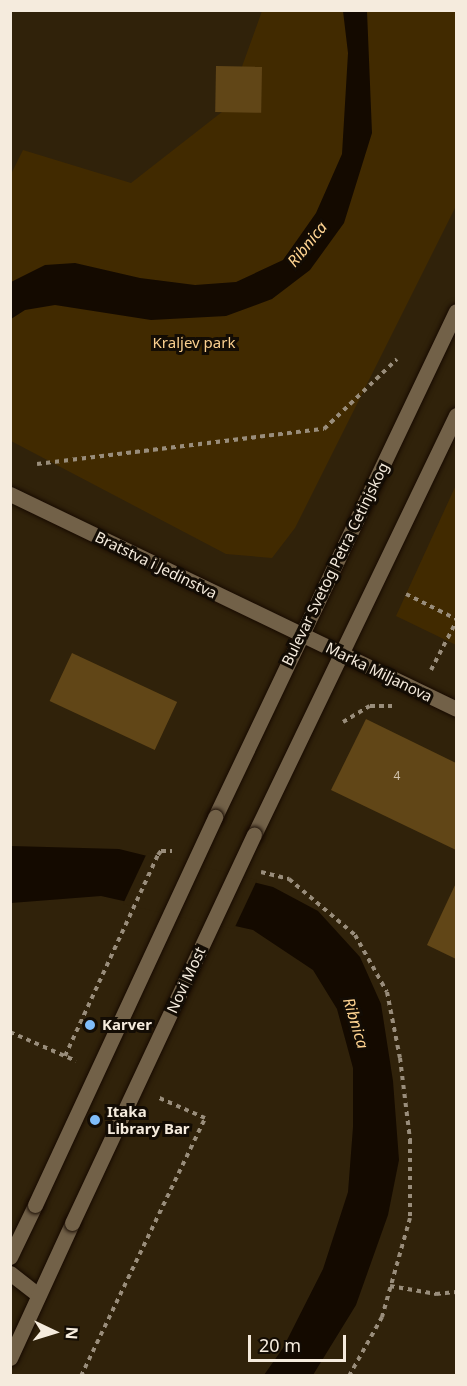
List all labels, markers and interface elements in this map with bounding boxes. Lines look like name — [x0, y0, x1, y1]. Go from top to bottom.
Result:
water label: Ribnica — [283, 218, 331, 270]
park label: Kraljev park — [153, 334, 235, 352]
street label: Bulevar Svetog Petra Cetinjskog — [278, 459, 392, 669]
street label: Bratstva i Jedinstva — [92, 528, 220, 602]
street label: Marka Miljanova — [323, 638, 435, 706]
house number: 4 — [394, 769, 400, 783]
street label: Novi Most — [163, 944, 209, 1016]
water label: Ribnica — [339, 995, 373, 1051]
place label: Karver — [102, 1016, 152, 1034]
marker: Karver — [83, 1018, 97, 1032]
place label: Itaka Library Bar — [107, 1102, 190, 1137]
marker: Itaka Library Bar — [88, 1113, 102, 1127]
north arrow — [24, 1302, 84, 1362]
scale bar — [251, 1323, 348, 1361]
text: N — [61, 1326, 83, 1341]
text: 20 m — [259, 1333, 301, 1357]

